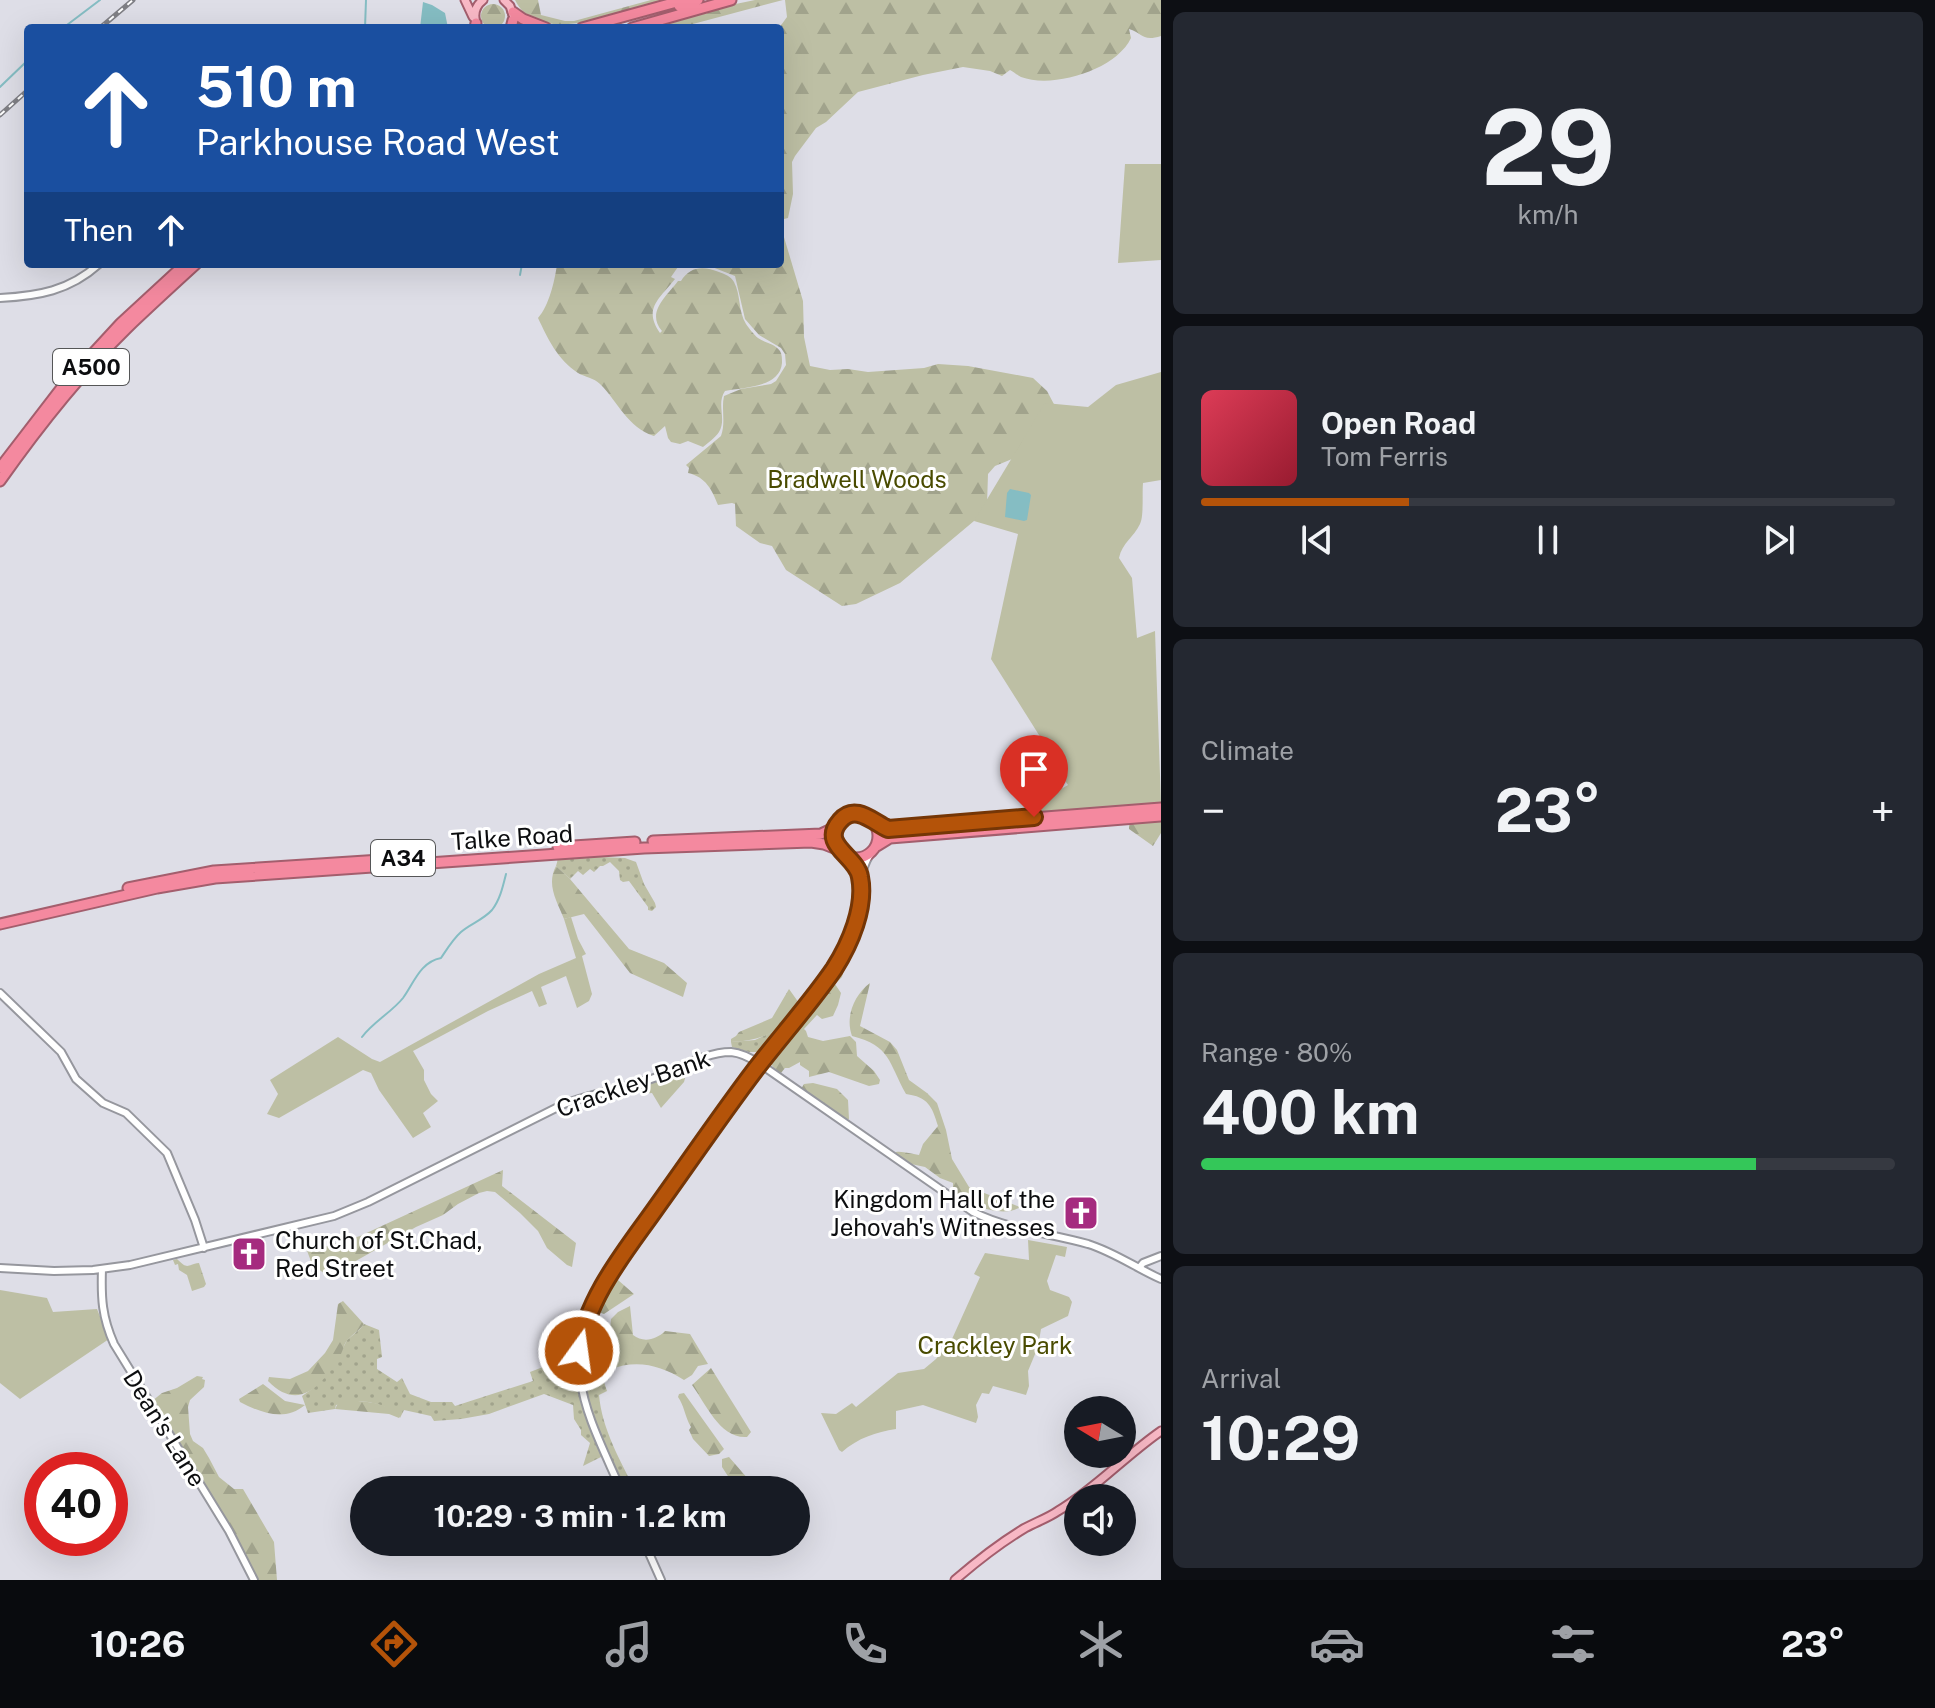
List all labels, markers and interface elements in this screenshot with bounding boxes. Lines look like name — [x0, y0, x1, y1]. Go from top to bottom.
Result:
text: 510 m — [196, 54, 357, 120]
icon: ahead — [64, 56, 168, 160]
text: 29 — [1481, 86, 1615, 208]
text: Parkhouse Road West — [196, 121, 560, 163]
text: km/h — [1517, 199, 1579, 230]
icon: ahead — [149, 208, 193, 252]
text: Then — [64, 212, 133, 248]
road number: A500 — [53, 349, 129, 385]
text: Open Road — [1321, 405, 1476, 441]
text: Tom Ferris — [1321, 441, 1448, 472]
park label: Bradwell Woods — [767, 465, 947, 493]
icon: previous — [1295, 518, 1339, 562]
icon: pause — [1526, 518, 1570, 562]
icon: next — [1757, 518, 1801, 562]
pin — [1000, 735, 1068, 817]
text: Climate — [1201, 735, 1294, 766]
icon: arrive — [1012, 747, 1056, 791]
text: 23° — [1495, 775, 1601, 846]
text: − — [1201, 785, 1225, 837]
text: + — [1871, 785, 1895, 837]
street label: Talke Road — [450, 819, 574, 855]
road number: A34 — [371, 840, 435, 876]
text: Range · 80% — [1201, 1037, 1353, 1068]
street label: Crackley Bank — [553, 1044, 713, 1122]
text: 400 km — [1201, 1077, 1420, 1148]
place label: Kingdom Hall of the Jehovah's Witnesses — [830, 1185, 1055, 1241]
church icon: Kingdom Hall of the Jehovah's Witnesses — [1062, 1194, 1100, 1232]
place label: Church of St.Chad, Red Street — [275, 1226, 483, 1282]
church icon: Church of St.Chad, Red Street — [230, 1235, 268, 1273]
position arrow — [537, 1309, 621, 1393]
park label: Crackley Park — [918, 1331, 1072, 1359]
text: Arrival — [1201, 1363, 1281, 1394]
street label: Dean's Lane — [118, 1365, 212, 1491]
north arrow — [1064, 1396, 1136, 1468]
map controls — [1064, 1396, 1136, 1556]
text: 10:29 — [1201, 1403, 1360, 1474]
speed limit sign: 40 — [24, 1452, 128, 1556]
button: sound — [1064, 1484, 1136, 1556]
text: 10:29 · 3 min · 1.2 km — [433, 1498, 727, 1534]
icon: directions — [366, 1616, 422, 1672]
icon: music — [601, 1616, 657, 1672]
icon: phone — [837, 1616, 893, 1672]
icon: climate — [1073, 1616, 1129, 1672]
icon: car — [1309, 1616, 1365, 1672]
icon: filters — [1545, 1616, 1601, 1672]
text: 10:26 — [90, 1623, 186, 1665]
text: 23° — [1781, 1623, 1845, 1665]

